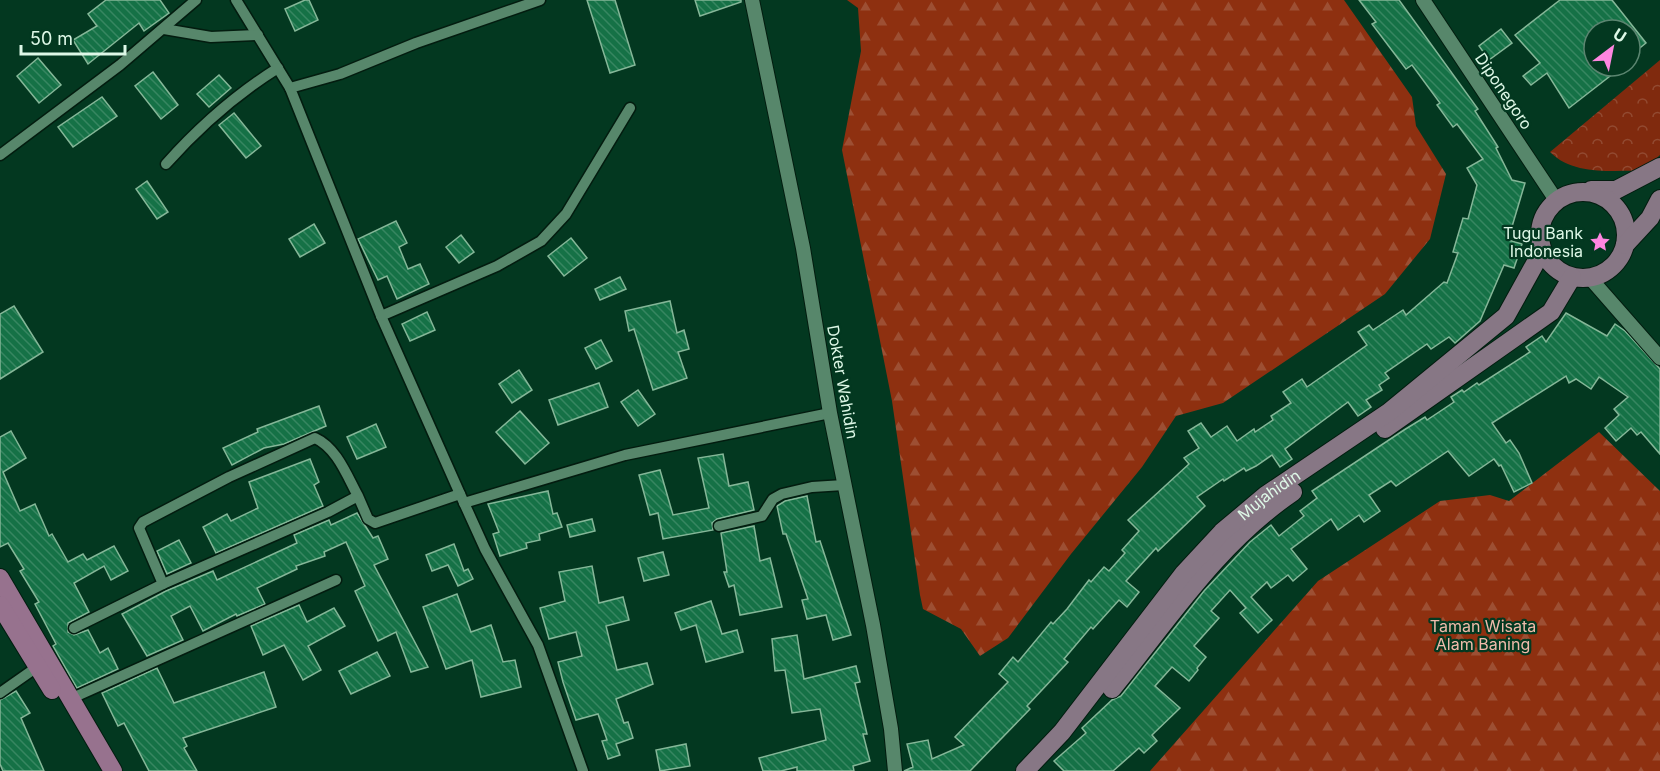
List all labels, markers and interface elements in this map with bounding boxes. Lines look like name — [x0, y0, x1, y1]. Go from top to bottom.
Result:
scale bar — [21, 18, 124, 56]
north arrow — [1582, 18, 1642, 78]
text: U — [1610, 24, 1630, 47]
text: 50 m — [30, 28, 73, 49]
street label: Diponegoro — [1471, 49, 1537, 133]
place label: Tugu Bank Indonesia — [1503, 223, 1583, 261]
place icon: Tugu Bank Indonesia — [1588, 230, 1612, 254]
street label: Dokter Wahidin — [823, 324, 863, 440]
street label: Mujahidin — [1233, 465, 1304, 525]
park label: Taman Wisata Alam Baning — [1430, 616, 1536, 654]

